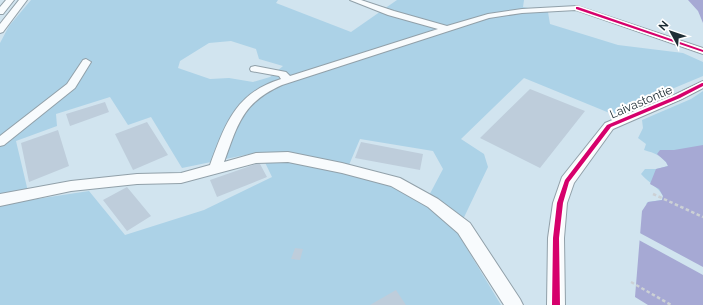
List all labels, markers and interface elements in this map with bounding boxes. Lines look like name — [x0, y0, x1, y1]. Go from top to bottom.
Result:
north arrow — [651, 12, 691, 52]
text: N — [656, 18, 671, 33]
street label: Laivastontie — [608, 83, 674, 121]

